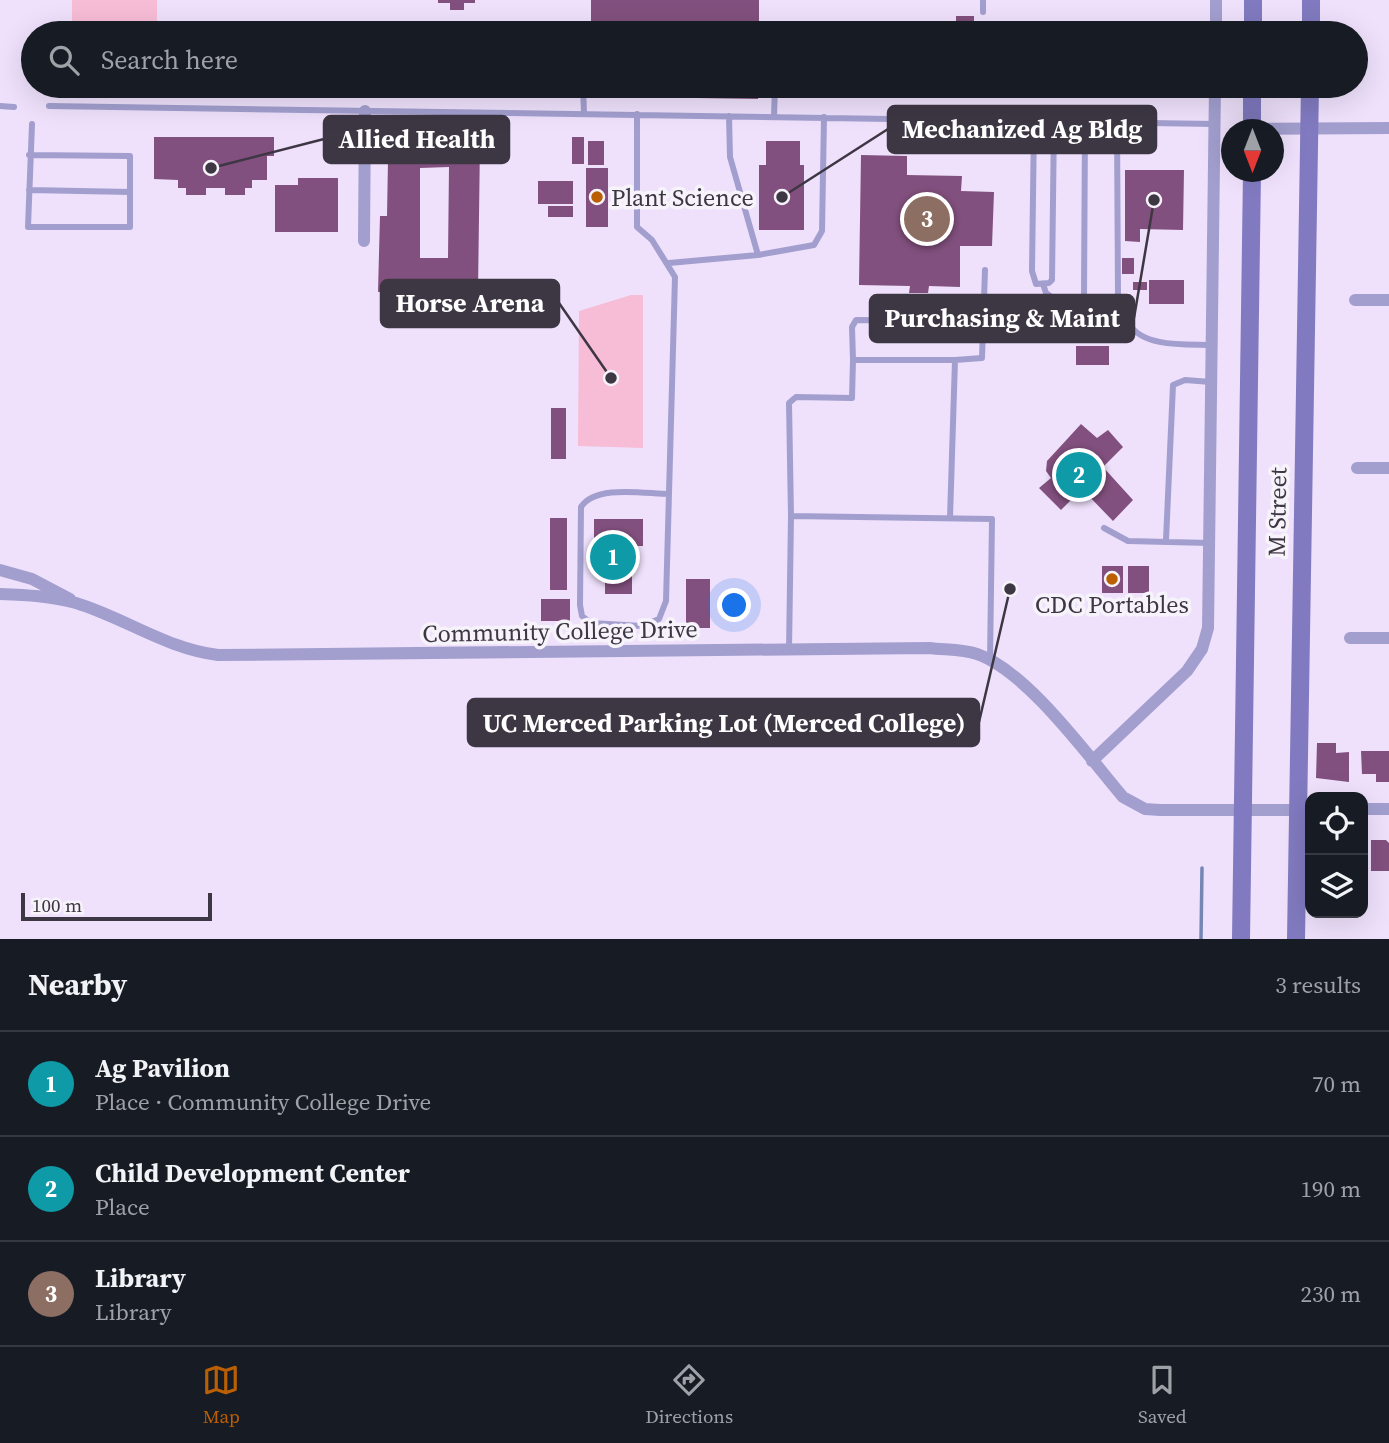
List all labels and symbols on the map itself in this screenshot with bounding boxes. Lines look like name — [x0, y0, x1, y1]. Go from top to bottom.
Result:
callout: Mechanized Ag Bldg — [888, 106, 1156, 153]
text: Mechanized Ag Bldg — [902, 111, 1142, 147]
callout: Allied Health — [324, 116, 509, 163]
north arrow — [1221, 119, 1284, 182]
text: Allied Health — [338, 121, 496, 157]
place label: Plant Science — [611, 181, 754, 214]
marker: Plant Science — [589, 189, 605, 205]
pin: 3 — [904, 193, 950, 245]
callout: Horse Arena — [381, 280, 559, 327]
text: Horse Arena — [395, 285, 545, 321]
callout: Purchasing & Maint — [870, 295, 1134, 342]
text: Purchasing & Maint — [884, 300, 1121, 336]
pin: 2 — [1056, 449, 1102, 501]
street label: M Street — [1260, 467, 1294, 557]
pin: 1 — [590, 531, 636, 583]
marker: CDC Portables — [1104, 571, 1120, 587]
your location — [717, 588, 751, 622]
place label: CDC Portables — [1035, 588, 1189, 621]
street label: Community College Drive — [422, 612, 698, 650]
callout: UC Merced Parking Lot (Merced College) — [468, 699, 979, 746]
text: UC Merced Parking Lot (Merced College) — [482, 705, 966, 741]
scale bar — [21, 890, 212, 922]

